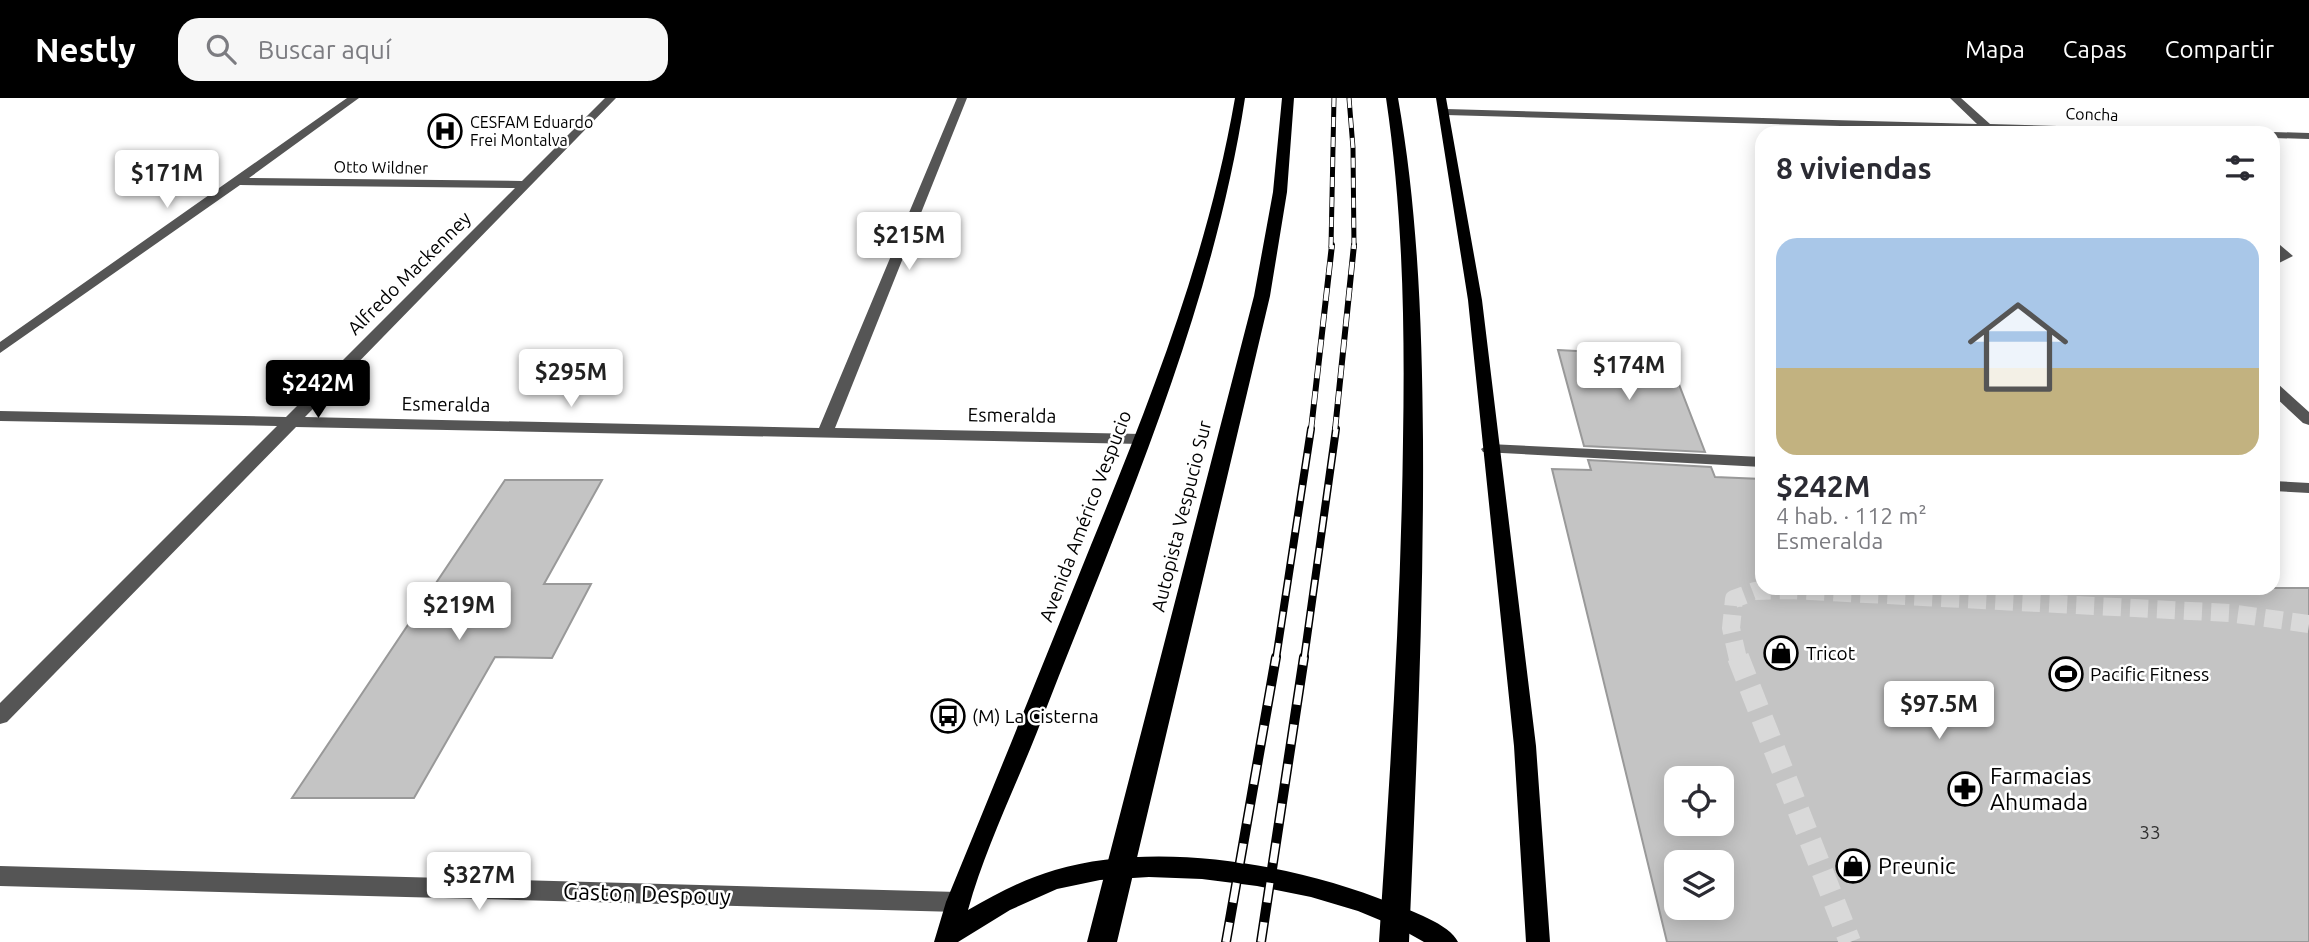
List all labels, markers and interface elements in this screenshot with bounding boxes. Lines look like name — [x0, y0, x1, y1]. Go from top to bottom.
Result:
search box — [178, 18, 668, 81]
icon: search — [202, 30, 240, 68]
text: Nestly — [35, 31, 136, 68]
text: Buscar aquí — [258, 35, 391, 64]
text: Mapa — [1965, 36, 2025, 63]
text: Capas — [2063, 36, 2127, 63]
text: Compartir — [2165, 36, 2274, 63]
street label: Concha — [2065, 104, 2119, 124]
hospital icon: CESFAM Eduardo Frei Montalva — [426, 112, 464, 150]
place label: CESFAM Eduardo Frei Montalva — [470, 113, 593, 149]
icon: filters — [2221, 149, 2259, 187]
pin: $171M — [118, 150, 216, 210]
text: 8 viviendas — [1776, 151, 1932, 185]
street label: Otto Wildner — [334, 157, 428, 177]
text: $171M — [131, 160, 203, 185]
street label: Alfredo Mackenney — [343, 207, 475, 339]
pin: $215M — [860, 212, 958, 272]
text: $215M — [873, 222, 945, 247]
icon: home — [1955, 284, 2081, 410]
pin: $174M — [1580, 342, 1678, 402]
pin: $295M — [522, 350, 620, 409]
text: $174M — [1593, 352, 1665, 377]
text: $295M — [535, 359, 607, 384]
pin: $242M — [269, 360, 367, 420]
text: $242M — [282, 370, 354, 395]
street label: Esmeralda — [402, 392, 490, 416]
street label: Esmeralda — [968, 403, 1056, 427]
street label: Avenida Américo Vespucio — [1035, 407, 1135, 625]
street label: Autopista Vespucio Sur — [1147, 418, 1215, 614]
text: $242M — [1776, 469, 1870, 503]
text: 4 hab. · 112 m² — [1776, 503, 1927, 528]
text: Esmeralda — [1776, 528, 1883, 553]
pin: $219M — [410, 582, 508, 642]
text: $219M — [423, 592, 495, 617]
shop icon: Tricot — [1762, 634, 1800, 672]
place label: Tricot — [1806, 642, 1856, 664]
sports icon: Pacific Fitness — [2047, 655, 2085, 693]
place label: Pacific Fitness — [2090, 663, 2209, 685]
pin: $97.5M — [1882, 682, 1996, 741]
text: $97.5M — [1900, 691, 1978, 716]
bus stop icon: (M) La Cisterna — [929, 697, 967, 735]
place label: (M) La Cisterna — [972, 705, 1099, 727]
place label: Farmacias Ahumada — [1990, 763, 2092, 814]
map controls — [1664, 766, 1734, 920]
button: locate — [1664, 766, 1734, 836]
pharmacy icon: Farmacias Ahumada — [1946, 770, 1984, 808]
house number: 33 — [2139, 821, 2161, 843]
shop icon: Preunic — [1834, 847, 1872, 885]
button: layers — [1664, 850, 1734, 920]
pin: $327M — [430, 852, 528, 912]
place label: Preunic — [1878, 853, 1956, 878]
text: $327M — [443, 862, 515, 887]
street label: Gaston Despouy — [563, 878, 731, 909]

